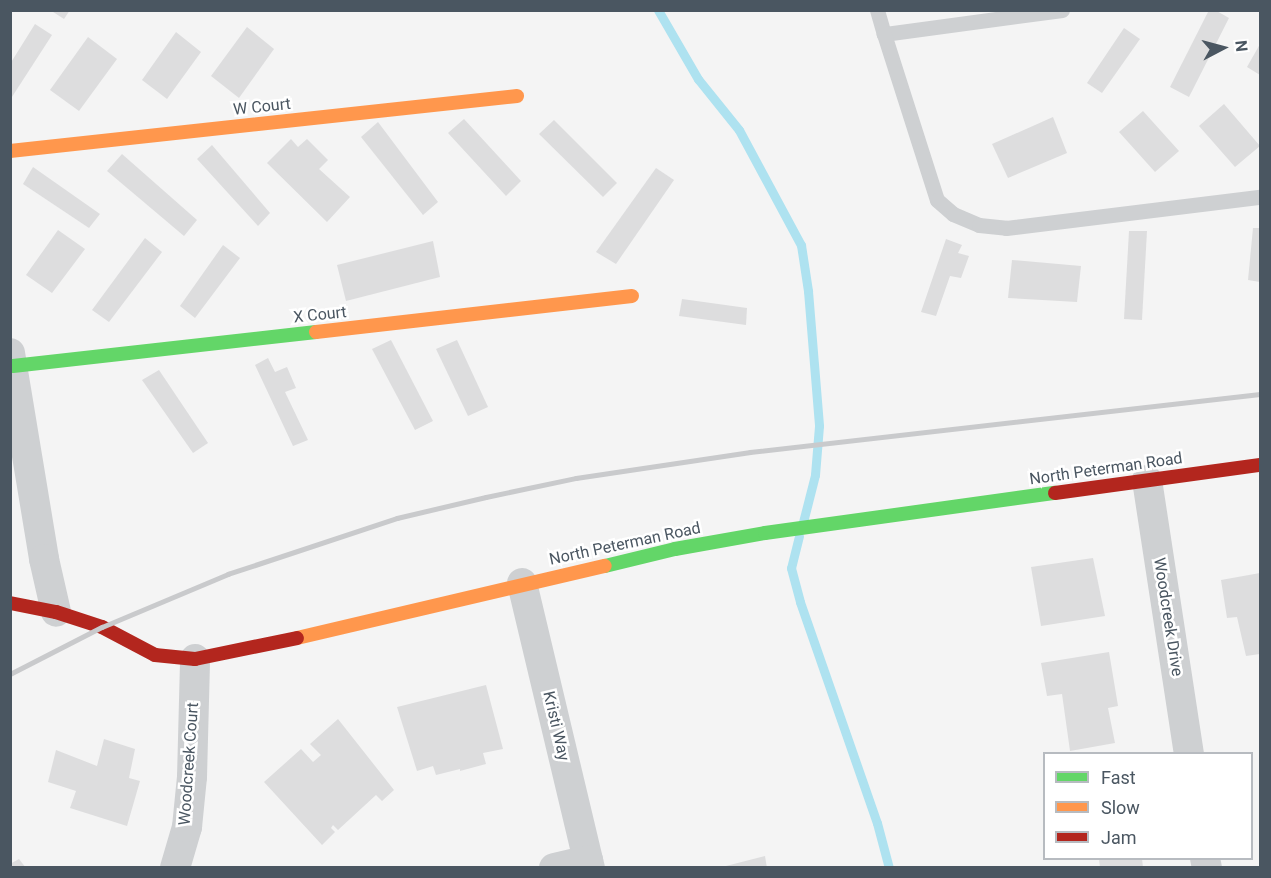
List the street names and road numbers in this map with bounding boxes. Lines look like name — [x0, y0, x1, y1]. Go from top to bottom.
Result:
street label: W Court — [232, 94, 292, 120]
street label: X Court — [292, 303, 348, 327]
street label: North Peterman Road — [1028, 449, 1184, 489]
street label: North Peterman Road — [548, 519, 702, 569]
street label: Woodcreek Drive — [1149, 556, 1187, 678]
street label: Kristi Way — [539, 689, 573, 763]
street label: Woodcreek Court — [175, 702, 203, 826]

